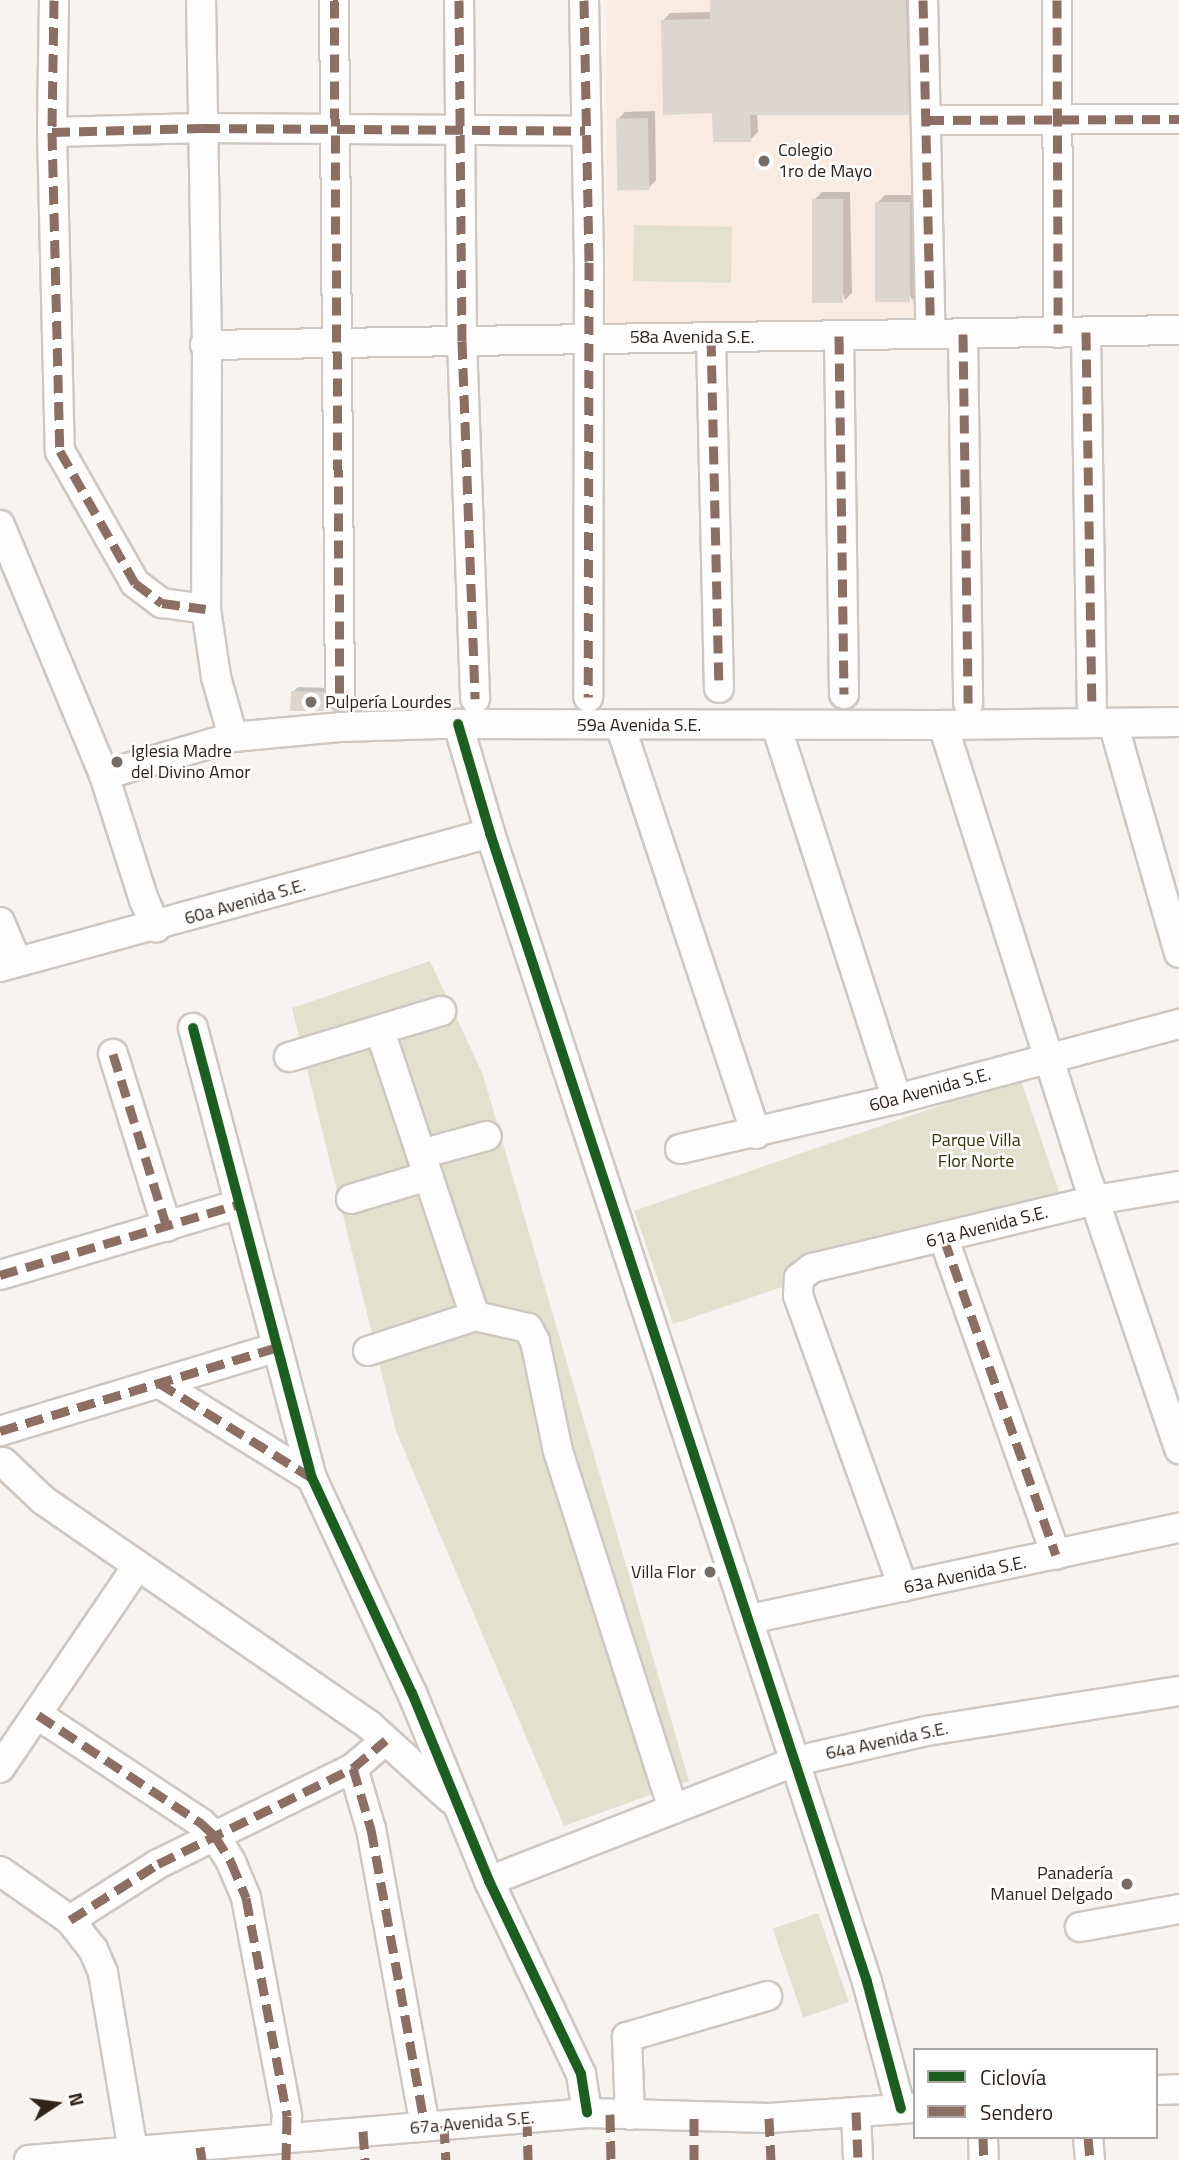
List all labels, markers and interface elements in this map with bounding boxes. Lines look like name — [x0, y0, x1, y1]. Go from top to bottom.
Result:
place label: Colegio 1ro de Mayo — [778, 140, 872, 182]
marker: Colegio 1ro de Mayo — [756, 153, 772, 169]
street label: 58a Avenida S.E. — [630, 326, 754, 348]
place label: Pulpería Lourdes — [325, 691, 452, 713]
marker: Pulpería Lourdes — [303, 694, 319, 710]
street label: 59a Avenida S.E. — [577, 714, 701, 736]
place label: Iglesia Madre del Divino Amor — [131, 741, 251, 784]
marker: Iglesia Madre del Divino Amor — [109, 754, 125, 770]
street label: 60a Avenida S.E. — [182, 874, 308, 930]
street label: 60a Avenida S.E. — [867, 1063, 993, 1117]
park label: Parque Villa Flor Norte — [931, 1130, 1021, 1172]
street label: 61a Avenida S.E. — [924, 1201, 1050, 1253]
street label: 63a Avenida S.E. — [902, 1551, 1028, 1599]
place label: Villa Flor — [631, 1561, 696, 1583]
marker: Villa Flor — [702, 1564, 718, 1580]
street label: 64a Avenida S.E. — [824, 1717, 950, 1765]
place label: Panadería Manuel Delgado — [990, 1863, 1113, 1906]
marker: Panadería Manuel Delgado — [1119, 1876, 1135, 1892]
legend — [913, 2048, 1158, 2139]
text: Ciclovía — [980, 2061, 1046, 2093]
north arrow — [21, 2069, 91, 2139]
text: N — [61, 2089, 93, 2109]
text: Sendero — [980, 2096, 1053, 2128]
street label: 67a Avenida S.E. — [409, 2107, 535, 2139]

